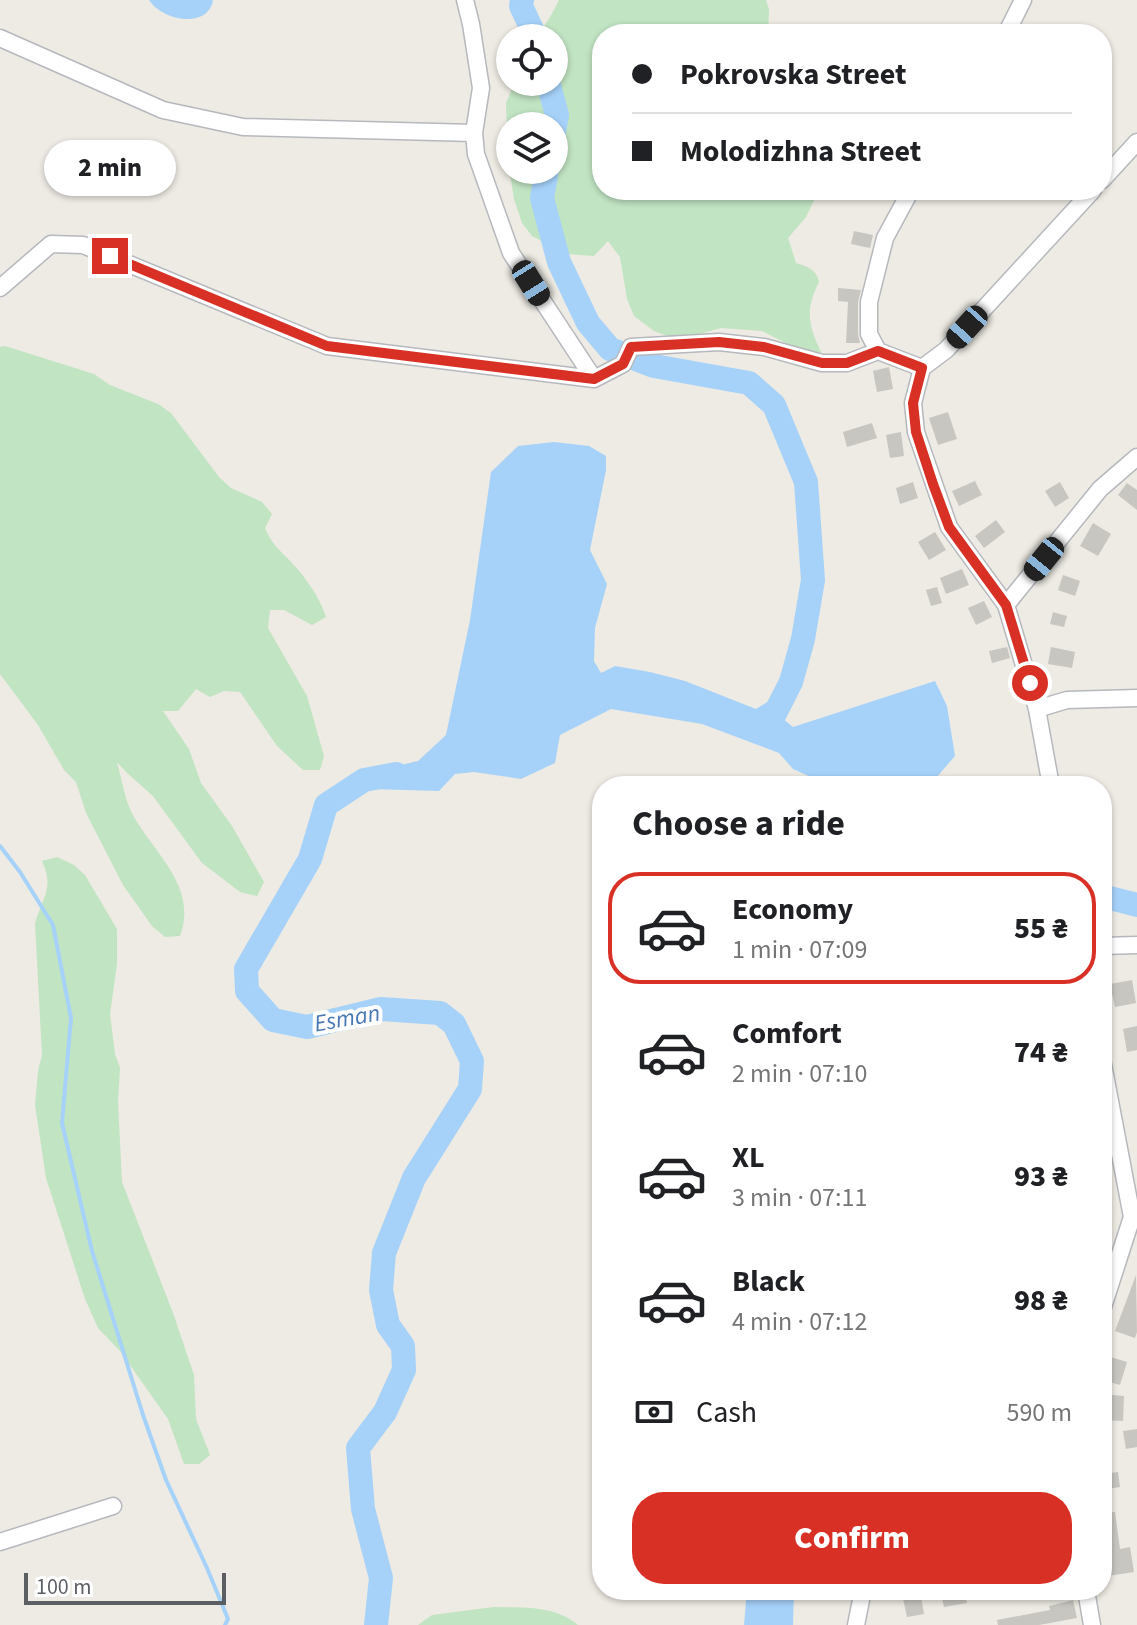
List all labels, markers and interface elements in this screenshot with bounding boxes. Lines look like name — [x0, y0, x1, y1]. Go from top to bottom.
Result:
map controls — [496, 24, 568, 184]
button: locate — [496, 24, 568, 96]
text: Pokrovska Street — [680, 53, 907, 96]
button: layers — [496, 112, 568, 184]
text: Molodizhna Street — [680, 130, 921, 173]
callout: 2 min — [44, 140, 176, 196]
text: 2 min — [78, 149, 142, 186]
route end — [92, 238, 128, 274]
car — [508, 256, 554, 310]
car — [942, 301, 992, 353]
car — [1020, 533, 1068, 585]
route start — [1012, 665, 1048, 701]
text: Choose a ride — [632, 798, 845, 849]
text: Economy — [732, 888, 853, 931]
icon: car — [636, 892, 708, 964]
text: 55 ₴ — [1014, 907, 1068, 950]
text: 1 min · 07:09 — [732, 931, 867, 968]
water label: Esman — [311, 995, 383, 1041]
text: Comfort — [732, 1012, 842, 1055]
icon: car — [636, 1016, 708, 1088]
text: 74 ₴ — [1014, 1031, 1068, 1074]
text: 2 min · 07:10 — [732, 1055, 867, 1092]
text: XL — [732, 1136, 765, 1179]
icon: car — [636, 1140, 708, 1212]
text: 93 ₴ — [1014, 1155, 1068, 1198]
text: 3 min · 07:11 — [732, 1179, 867, 1216]
text: Black — [732, 1260, 805, 1303]
icon: car — [636, 1264, 708, 1336]
text: 98 ₴ — [1014, 1279, 1068, 1322]
text: 4 min · 07:12 — [732, 1303, 867, 1340]
icon: cash — [632, 1390, 676, 1434]
text: Cash — [696, 1391, 757, 1434]
text: 590 m — [1006, 1394, 1072, 1431]
button: Confirm — [632, 1492, 1072, 1584]
scale bar — [24, 1569, 226, 1605]
text: 100 m — [36, 1571, 91, 1603]

